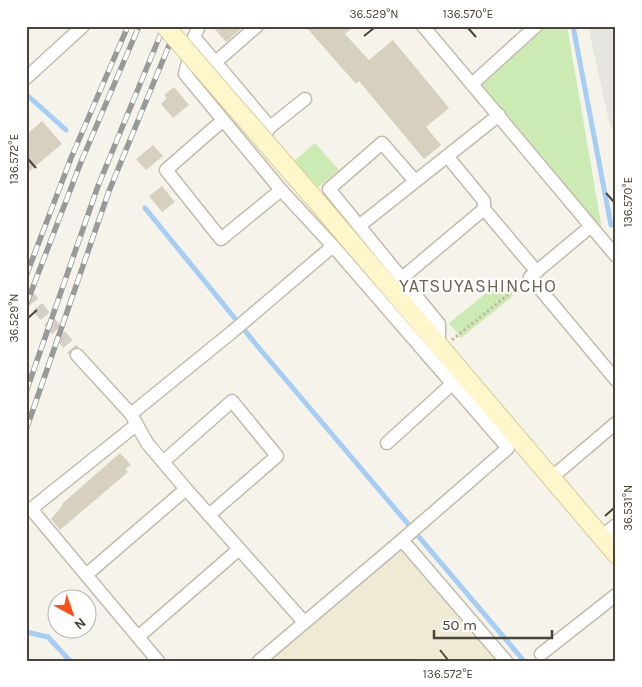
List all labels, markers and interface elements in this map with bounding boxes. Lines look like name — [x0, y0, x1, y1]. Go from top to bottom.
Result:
text: 36.529°N — [349, 7, 399, 21]
text: 136.570°E — [443, 7, 493, 21]
text: 136.572°E — [7, 134, 21, 184]
text: 136.570°E — [621, 177, 635, 227]
district label: YATSUYASHINCHO — [399, 275, 557, 297]
text: 36.529°N — [7, 293, 21, 343]
text: 36.531°N — [621, 485, 635, 531]
north arrow — [48, 590, 98, 640]
scale bar — [434, 607, 552, 639]
text: N — [71, 614, 89, 633]
text: 50 m — [442, 616, 477, 634]
text: 136.572°E — [423, 667, 473, 681]

